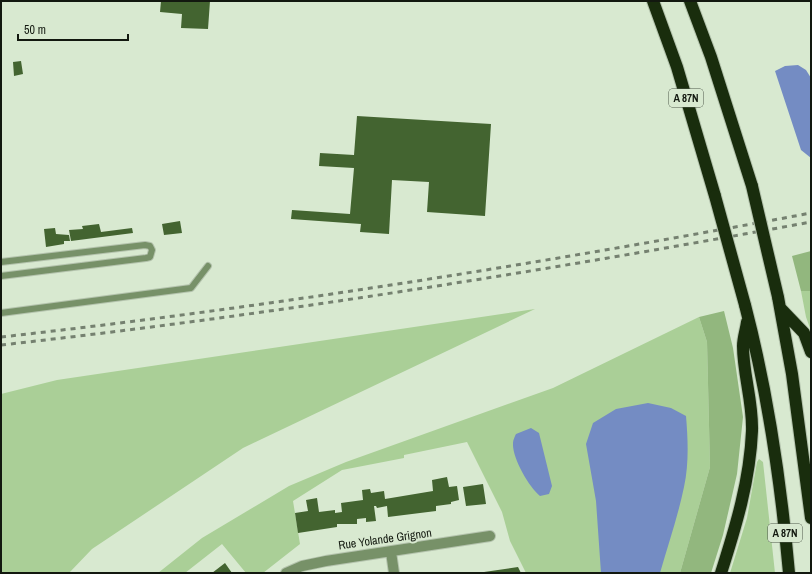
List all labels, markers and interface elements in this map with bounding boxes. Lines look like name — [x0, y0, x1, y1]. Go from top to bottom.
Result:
scale bar — [18, 16, 128, 42]
text: 50 m — [24, 22, 46, 38]
road number: A 87N — [669, 89, 703, 107]
road number: A 87N — [768, 524, 802, 542]
street label: Rue Yolande Grignon — [337, 525, 433, 553]

